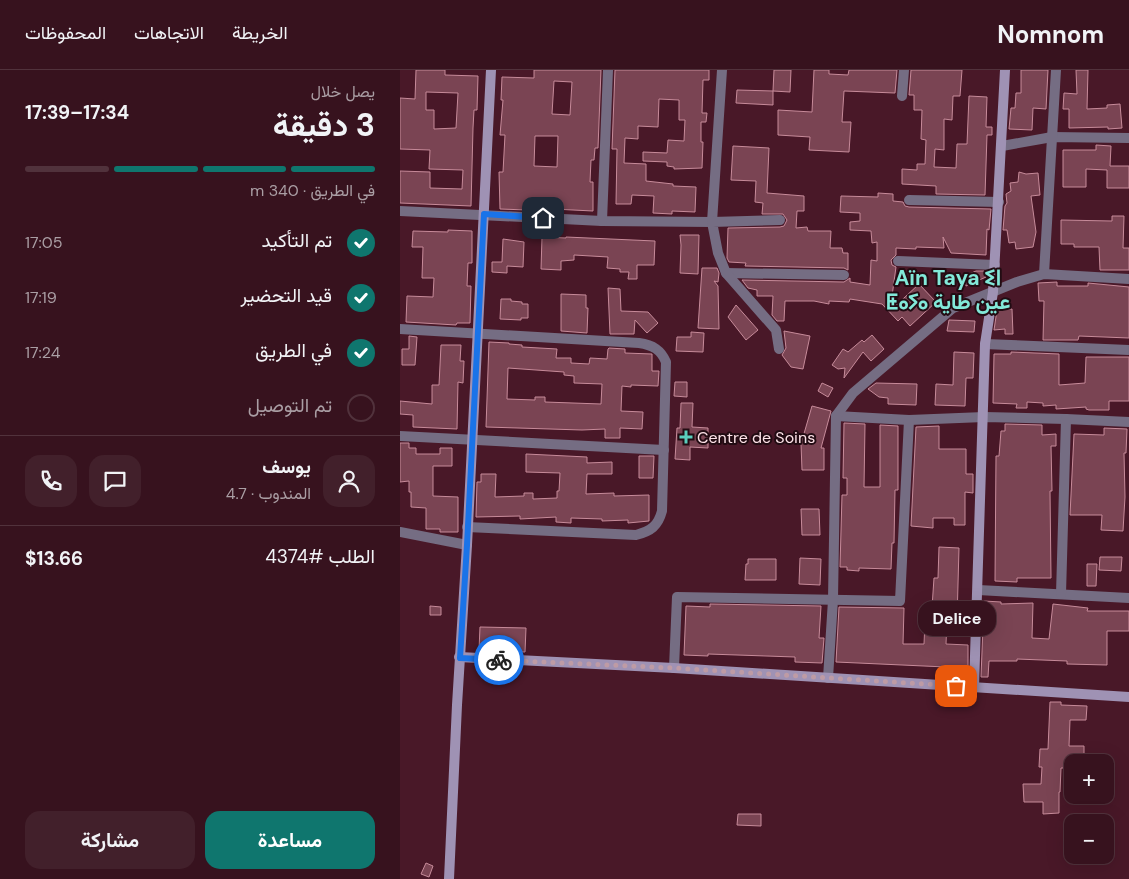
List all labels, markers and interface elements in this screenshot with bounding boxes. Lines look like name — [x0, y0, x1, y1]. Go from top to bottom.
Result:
text: Nomnom — [997, 19, 1104, 50]
text: المحفوظات — [25, 21, 106, 45]
text: الاتجاهات — [134, 21, 204, 45]
text: الخريطة — [232, 21, 288, 45]
text: يصل خلال — [311, 81, 375, 102]
text: 17:34–17:39 — [25, 100, 129, 125]
text: 3 دقيقة — [273, 104, 375, 146]
text: في الطريق · 340 m — [250, 180, 375, 201]
pin — [522, 197, 564, 239]
icon: home — [529, 204, 557, 232]
text: تم التأكيد — [262, 228, 332, 253]
icon: check — [347, 229, 375, 257]
text: 17:05 — [25, 232, 62, 253]
district label: Aïn Taya ⵉⵏ ⵟⴰⵢⴰ عين طاية — [886, 264, 1010, 316]
text: قيد التحضير — [240, 283, 332, 308]
icon: check — [347, 284, 375, 312]
text: 17:19 — [25, 287, 57, 308]
text: في الطريق — [255, 338, 332, 363]
icon: check — [347, 339, 375, 367]
text: 17:24 — [25, 342, 60, 363]
text: تم التوصيل — [248, 393, 332, 418]
place label: Centre de Soins — [697, 427, 815, 448]
marker: Centre de Soins — [679, 430, 693, 444]
text: يوسف — [262, 454, 311, 479]
button: phone — [25, 455, 77, 507]
button: chat — [89, 455, 141, 507]
button: person — [323, 455, 375, 507]
text: المندوب · 4.7 — [226, 483, 311, 504]
text: الطلب #4374 — [265, 544, 375, 569]
text: $13.66 — [25, 546, 83, 571]
callout: Delice — [917, 601, 995, 636]
text: Delice — [933, 608, 981, 629]
courier — [474, 635, 524, 685]
icon: bike — [485, 646, 513, 674]
pin — [935, 665, 977, 707]
icon: bag — [942, 672, 970, 700]
map controls — [1064, 754, 1114, 864]
button: + — [1064, 754, 1114, 804]
button: مشاركة — [25, 811, 195, 869]
button: مساعدة — [205, 811, 375, 869]
button: − — [1064, 814, 1114, 864]

